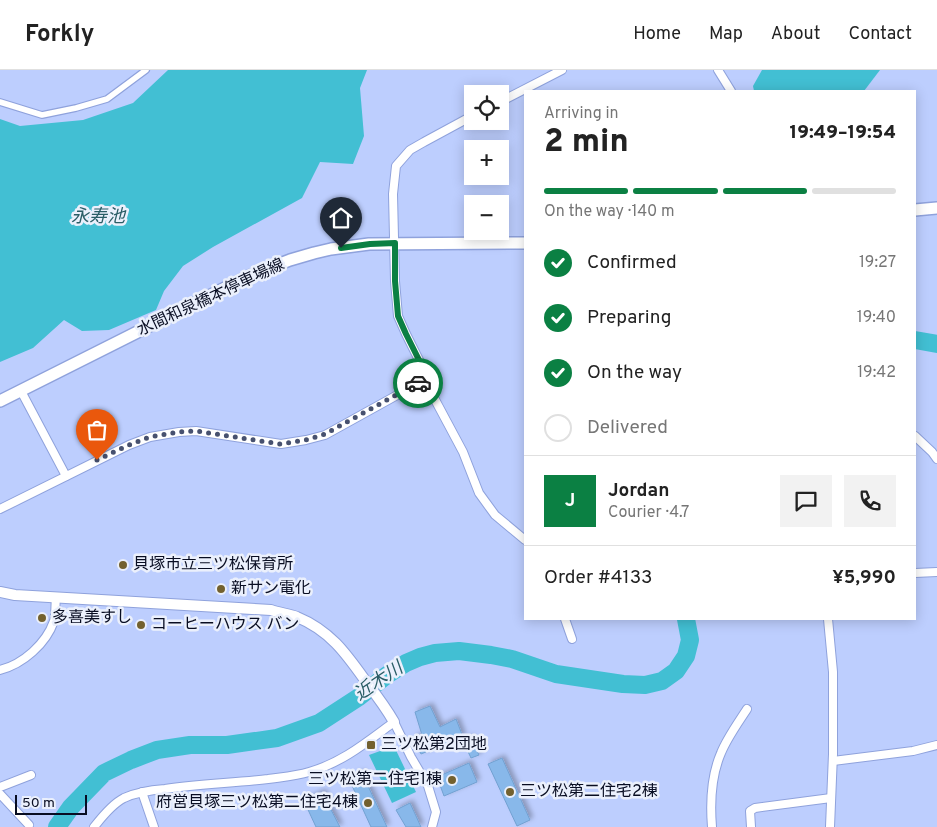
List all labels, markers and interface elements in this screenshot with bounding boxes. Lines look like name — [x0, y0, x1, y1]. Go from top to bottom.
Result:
text: Forkly — [25, 20, 94, 50]
text: Home — [633, 23, 681, 46]
text: Map — [709, 23, 743, 46]
text: About — [771, 23, 820, 46]
text: Contact — [848, 23, 912, 46]
map controls — [464, 85, 509, 240]
button: locate — [464, 85, 509, 130]
text: Arriving in — [544, 104, 619, 124]
text: 19:49–19:54 — [789, 121, 896, 145]
text: 2 min — [544, 123, 629, 163]
button: + — [464, 140, 509, 185]
button: − — [464, 195, 509, 240]
pin — [320, 197, 362, 248]
text: On the way · 140 m — [544, 202, 675, 222]
icon: home — [327, 204, 355, 232]
water label: 永寿池 — [71, 206, 127, 229]
icon: check — [544, 249, 572, 277]
text: Confirmed — [587, 251, 677, 275]
text: 19:27 — [859, 253, 896, 273]
street label: 水間和泉橋本停車場線 — [134, 255, 288, 341]
icon: check — [544, 304, 572, 332]
text: Preparing — [587, 306, 671, 330]
text: 19:40 — [857, 308, 896, 328]
courier — [393, 358, 443, 408]
icon: check — [544, 359, 572, 387]
text: On the way — [587, 361, 682, 385]
text: 19:42 — [857, 363, 896, 383]
icon: car — [404, 369, 432, 397]
pin — [76, 409, 118, 460]
icon: bag — [83, 416, 111, 444]
text: Delivered — [587, 416, 668, 440]
button: chat — [780, 475, 832, 527]
button: phone — [844, 475, 896, 527]
text: Jordan — [608, 479, 670, 503]
text: J — [565, 489, 575, 513]
text: Courier · 4.7 — [608, 503, 689, 523]
place label: 貝塚市立三ツ松保育所 — [133, 555, 293, 575]
marker: 貝塚市立三ツ松保育所 — [117, 559, 129, 571]
text: Order #4133 — [544, 566, 653, 590]
text: ¥5,990 — [832, 566, 896, 590]
place label: 新サン電化 — [231, 579, 311, 599]
marker: 新サン電化 — [215, 583, 227, 595]
place label: 多喜美すし — [52, 608, 132, 628]
marker: 多喜美すし — [36, 612, 48, 624]
place label: コーヒーハウス バン — [151, 615, 299, 635]
marker: コーヒーハウス バン — [135, 619, 147, 631]
water label: 近木川 — [350, 656, 409, 707]
place label: 三ツ松第2団地 — [381, 735, 487, 755]
marker: 三ツ松第2団地 — [365, 739, 377, 751]
place label: 三ツ松第二住宅1棟 — [308, 770, 442, 790]
marker: 三ツ松第二住宅1棟 — [446, 774, 458, 786]
place label: 三ツ松第二住宅2棟 — [520, 782, 658, 802]
marker: 三ツ松第二住宅2棟 — [504, 786, 516, 798]
scale bar — [15, 792, 88, 815]
place label: 府営貝塚三ツ松第二住宅4棟 — [156, 793, 358, 813]
text: 50 m — [22, 795, 55, 812]
marker: 府営貝塚三ツ松第二住宅4棟 — [362, 797, 374, 809]

